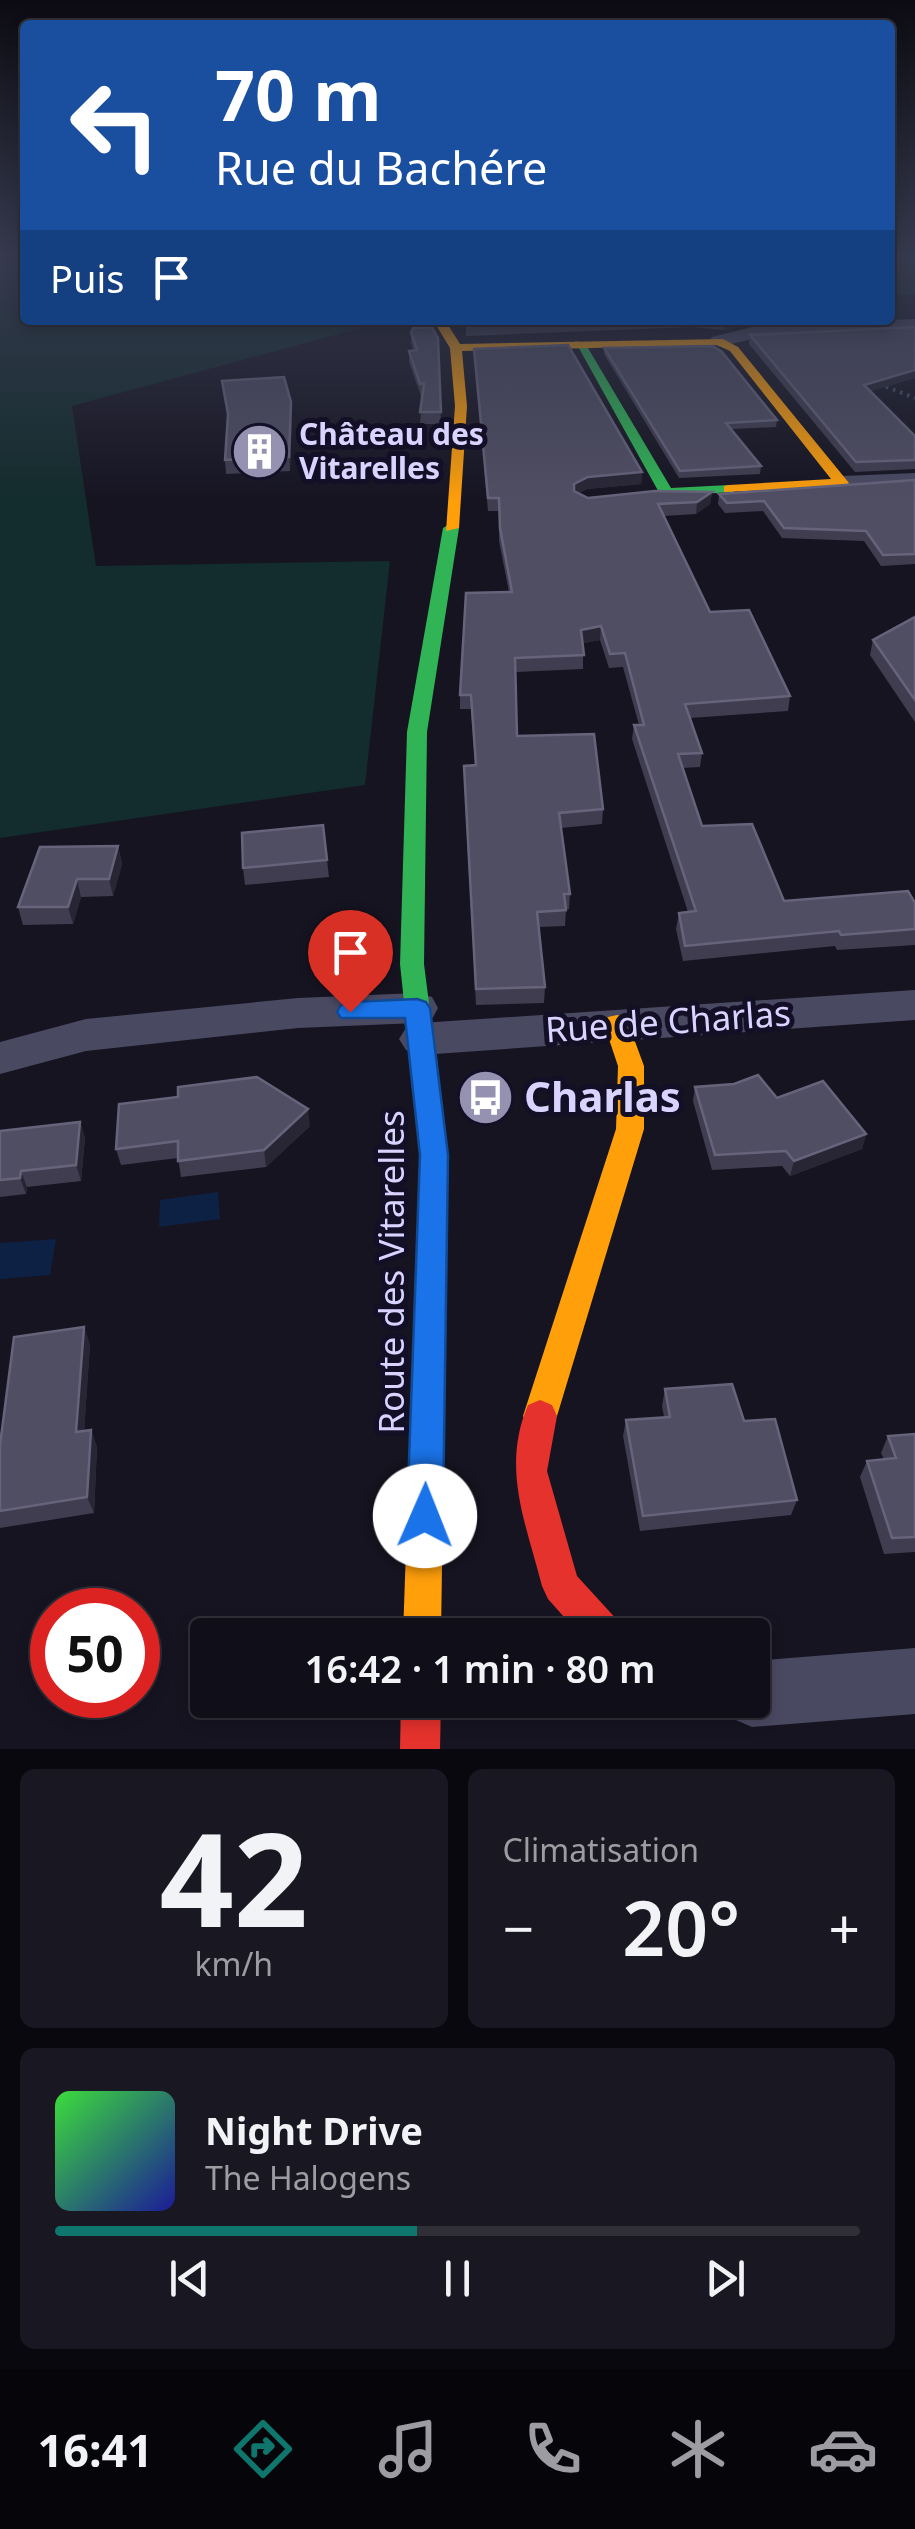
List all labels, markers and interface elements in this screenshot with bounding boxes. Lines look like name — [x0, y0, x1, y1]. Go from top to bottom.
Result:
text: 70 m — [215, 46, 382, 142]
icon: left — [50, 60, 180, 190]
text: Rue du Bachére — [215, 137, 547, 198]
icon: arrive — [144, 250, 199, 305]
text: Puis — [50, 252, 124, 304]
place label: Château des Vitarelles — [299, 413, 484, 488]
building icon: Château des Vitarelles — [230, 422, 290, 482]
pin — [308, 910, 393, 1013]
icon: arrive — [323, 925, 378, 980]
street label: Rue de Charlas — [544, 988, 792, 1053]
bus stop icon: Charlas — [455, 1067, 515, 1127]
place label: Charlas — [524, 1067, 681, 1124]
street label: Route des Vitarelles — [367, 1110, 414, 1434]
position arrow — [373, 1464, 477, 1568]
speed limit sign: 50 — [30, 1588, 160, 1718]
text: 16:42 · 1 min · 80 m — [305, 1642, 655, 1694]
text: 42 — [159, 1788, 308, 1965]
text: Climatisation — [503, 1828, 699, 1871]
text: 20° — [622, 1876, 740, 1978]
text: − — [503, 1890, 534, 1965]
text: + — [829, 1890, 860, 1965]
text: km/h — [194, 1942, 273, 1985]
text: Night Drive — [205, 2104, 423, 2156]
text: The Halogens — [205, 2156, 411, 2199]
icon: previous — [162, 2251, 217, 2306]
icon: pause — [430, 2251, 485, 2306]
icon: next — [698, 2251, 753, 2306]
icon: directions — [228, 2414, 298, 2484]
icon: music — [373, 2414, 443, 2484]
icon: phone — [518, 2414, 588, 2484]
icon: climate — [663, 2414, 733, 2484]
icon: car — [808, 2414, 878, 2484]
text: 16:41 — [37, 2419, 153, 2480]

